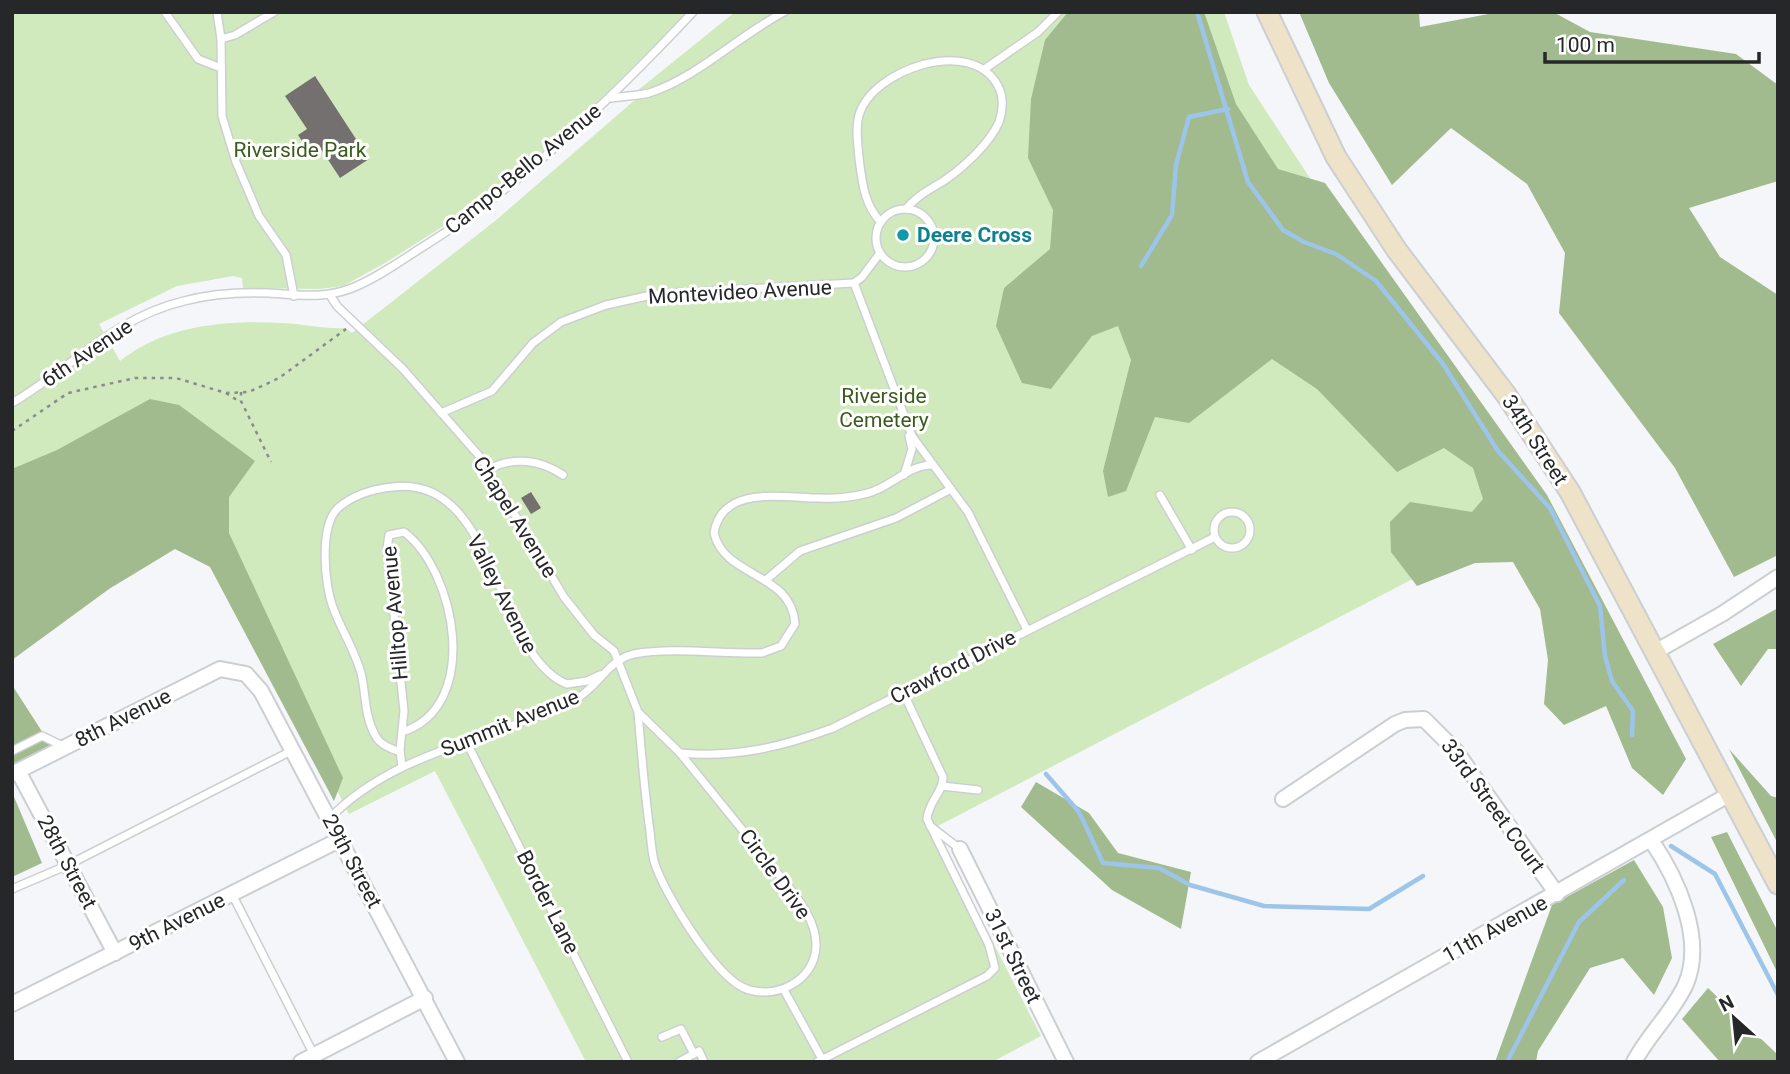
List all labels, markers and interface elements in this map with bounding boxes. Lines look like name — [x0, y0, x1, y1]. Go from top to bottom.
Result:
scale bar — [1545, 21, 1758, 65]
text: 100 m — [1556, 33, 1615, 57]
street label: Campo-Bello Avenue — [440, 99, 606, 239]
park label: Riverside Park — [234, 138, 367, 162]
place label: Deere Cross — [917, 223, 1032, 247]
marker: Deere Cross — [895, 227, 911, 243]
street label: Montevideo Avenue — [648, 275, 832, 309]
street label: 6th Avenue — [37, 314, 137, 392]
park label: Riverside Cemetery — [839, 384, 929, 432]
street label: 34th Street — [1497, 390, 1573, 490]
street label: Chapel Avenue — [468, 452, 562, 582]
street label: Valley Avenue — [462, 531, 542, 657]
street label: Hilltop Avenue — [377, 545, 413, 681]
street label: Crawford Drive — [886, 625, 1020, 709]
street label: 8th Avenue — [71, 684, 175, 752]
street label: Summit Avenue — [437, 684, 583, 762]
street label: 33rd Street Court — [1436, 734, 1550, 878]
street label: 29th Street — [317, 810, 387, 912]
street label: 28th Street — [32, 811, 102, 913]
street label: Circle Drive — [734, 824, 816, 924]
street label: Border Lane — [512, 846, 584, 958]
street label: 9th Avenue — [125, 888, 229, 956]
street label: 11th Avenue — [1438, 890, 1552, 968]
street label: 31st Street — [980, 905, 1046, 1007]
north arrow — [1699, 983, 1769, 1053]
text: N — [1715, 990, 1738, 1017]

